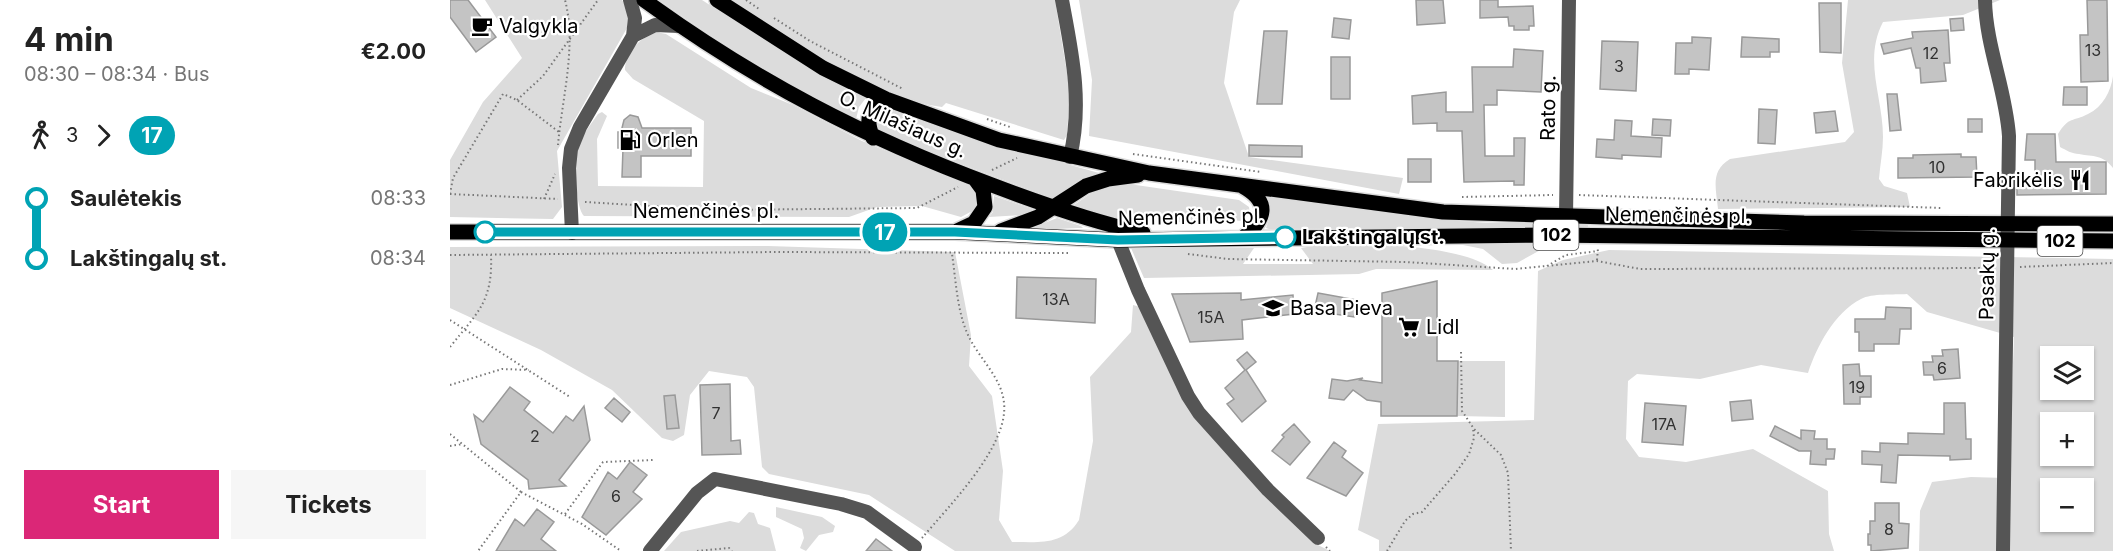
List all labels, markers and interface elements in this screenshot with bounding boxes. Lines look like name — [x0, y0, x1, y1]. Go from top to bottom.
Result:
cafe icon: Valgykla — [470, 14, 494, 38]
place label: Valgykla — [499, 14, 579, 38]
text: 4 min — [24, 19, 114, 59]
text: €2.00 — [361, 38, 426, 64]
house number: 13 — [2085, 40, 2101, 60]
house number: 12 — [1923, 43, 1939, 63]
house number: 3 — [1614, 56, 1624, 76]
text: 08:30 – 08:34 · Bus — [24, 62, 209, 86]
street label: Rato g. — [1535, 75, 1561, 141]
street label: O. Milašiaus g. — [835, 85, 971, 163]
icon: walk — [24, 119, 57, 152]
icon: forward — [87, 119, 120, 152]
text: 3 — [66, 123, 78, 147]
text: 17 — [141, 123, 163, 148]
fuel station icon: Orlen — [618, 128, 642, 152]
place label: Orlen — [647, 128, 698, 152]
house number: 10 — [1929, 157, 1945, 177]
place label: Fabrikėlis — [1973, 168, 2063, 192]
restaurant icon: Fabrikėlis — [2068, 168, 2092, 192]
text: Saulėtekis — [70, 185, 182, 211]
text: 08:33 — [371, 186, 426, 210]
street label: Nemenčinės pl. — [633, 199, 779, 223]
street label: Nemenčinės pl. — [1605, 202, 1751, 228]
street label: Nemenčinės pl. — [1118, 204, 1264, 230]
line badge: 17 — [858, 212, 912, 252]
text: 17 — [874, 220, 896, 245]
road number: 102 — [1534, 220, 1578, 250]
unlabelled marker — [474, 221, 496, 243]
place label: Lakštingalų st. — [1302, 225, 1445, 249]
marker: Lakštingalų st. — [1274, 226, 1296, 248]
road number: 102 — [2038, 226, 2082, 256]
street label: Pasakų g. — [1974, 228, 2000, 320]
text: Lakštingalų st. — [70, 245, 227, 271]
text: 08:34 — [370, 246, 426, 270]
house number: 13A — [1042, 289, 1070, 309]
school or university icon: Basa Pieva — [1261, 296, 1285, 320]
place label: Basa Pieva — [1290, 296, 1393, 320]
house number: 15A — [1197, 307, 1225, 327]
supermarket icon: Lidl — [1397, 315, 1421, 339]
place label: Lidl — [1426, 315, 1459, 339]
map controls — [2040, 346, 2094, 532]
button: layers — [2040, 346, 2094, 400]
house number: 6 — [1937, 358, 1947, 378]
house number: 19 — [1849, 377, 1865, 397]
house number: 7 — [711, 403, 721, 423]
button: + — [2040, 412, 2094, 466]
house number: 17A — [1652, 414, 1676, 434]
house number: 2 — [530, 426, 540, 446]
button: Start — [24, 470, 219, 539]
button: Tickets — [231, 470, 426, 539]
button: − — [2040, 478, 2094, 532]
house number: 6 — [611, 486, 621, 506]
house number: 8 — [1884, 519, 1894, 539]

